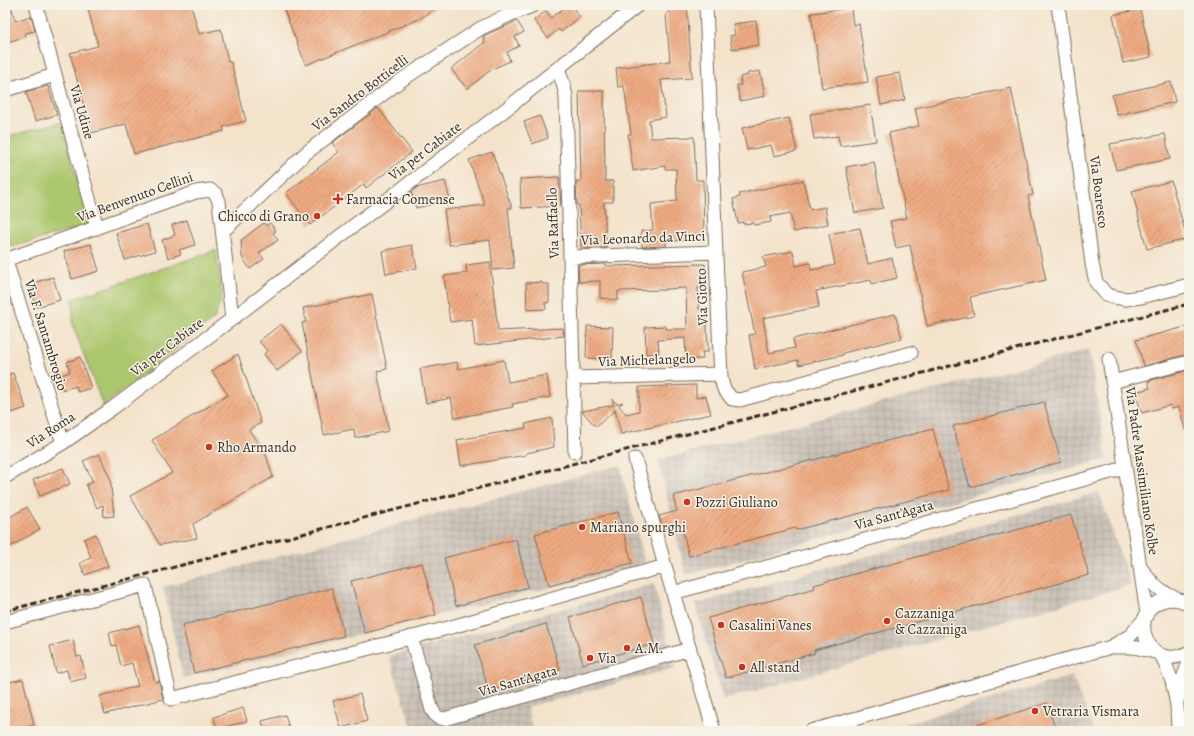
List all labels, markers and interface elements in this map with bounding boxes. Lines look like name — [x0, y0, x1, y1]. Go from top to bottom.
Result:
street label: Via Sandro Botticelli — [307, 50, 412, 136]
street label: Via Udine — [65, 82, 99, 141]
street label: Via per Cabiate — [384, 117, 465, 185]
street label: Via Boaresco — [1085, 154, 1113, 229]
street label: Via Benvenuto Cellini — [73, 167, 196, 227]
street label: Via Raffaello — [542, 187, 564, 260]
place label: Farmacia Comense — [346, 190, 455, 209]
marker: Farmacia Comense — [333, 194, 343, 204]
place label: Chicco di Grano — [218, 207, 309, 226]
marker: Chicco di Grano — [312, 211, 322, 221]
street label: Via Leonardo da Vinci — [579, 226, 706, 250]
street label: Via Giotto — [692, 268, 713, 327]
street label: Via F. Santambrogio — [20, 276, 72, 393]
street label: Via per Cabiate — [126, 313, 207, 381]
street label: Via Michelangelo — [597, 349, 696, 371]
street label: Via Padre Massimiliano Kolbe — [1121, 385, 1163, 556]
street label: Via Roma — [22, 407, 79, 453]
place label: Rho Armando — [217, 438, 296, 457]
marker: Rho Armando — [204, 442, 214, 452]
place label: Pozzi Giuliano — [695, 493, 778, 512]
street label: Via Sant'Agata — [851, 495, 936, 535]
marker: Pozzi Giuliano — [682, 497, 692, 507]
place label: Mariano spurghi — [590, 518, 686, 537]
marker: Mariano spurghi — [577, 522, 587, 532]
place label: Cazzaniga & Cazzaniga — [895, 604, 968, 639]
place label: Casalini Vanes — [729, 616, 812, 635]
marker: Cazzaniga & Cazzaniga — [882, 616, 892, 626]
marker: Casalini Vanes — [716, 620, 726, 630]
place label: A.M. — [634, 639, 664, 658]
marker: A.M. — [622, 643, 632, 653]
place label: Via — [597, 649, 617, 668]
marker: Via — [585, 653, 595, 663]
place label: All stand — [749, 658, 800, 677]
street label: Via Sant'Agata — [476, 661, 560, 702]
marker: All stand — [737, 662, 747, 672]
place label: Vetraria Vismara — [1042, 702, 1140, 721]
marker: Vetraria Vismara — [1030, 706, 1040, 716]

